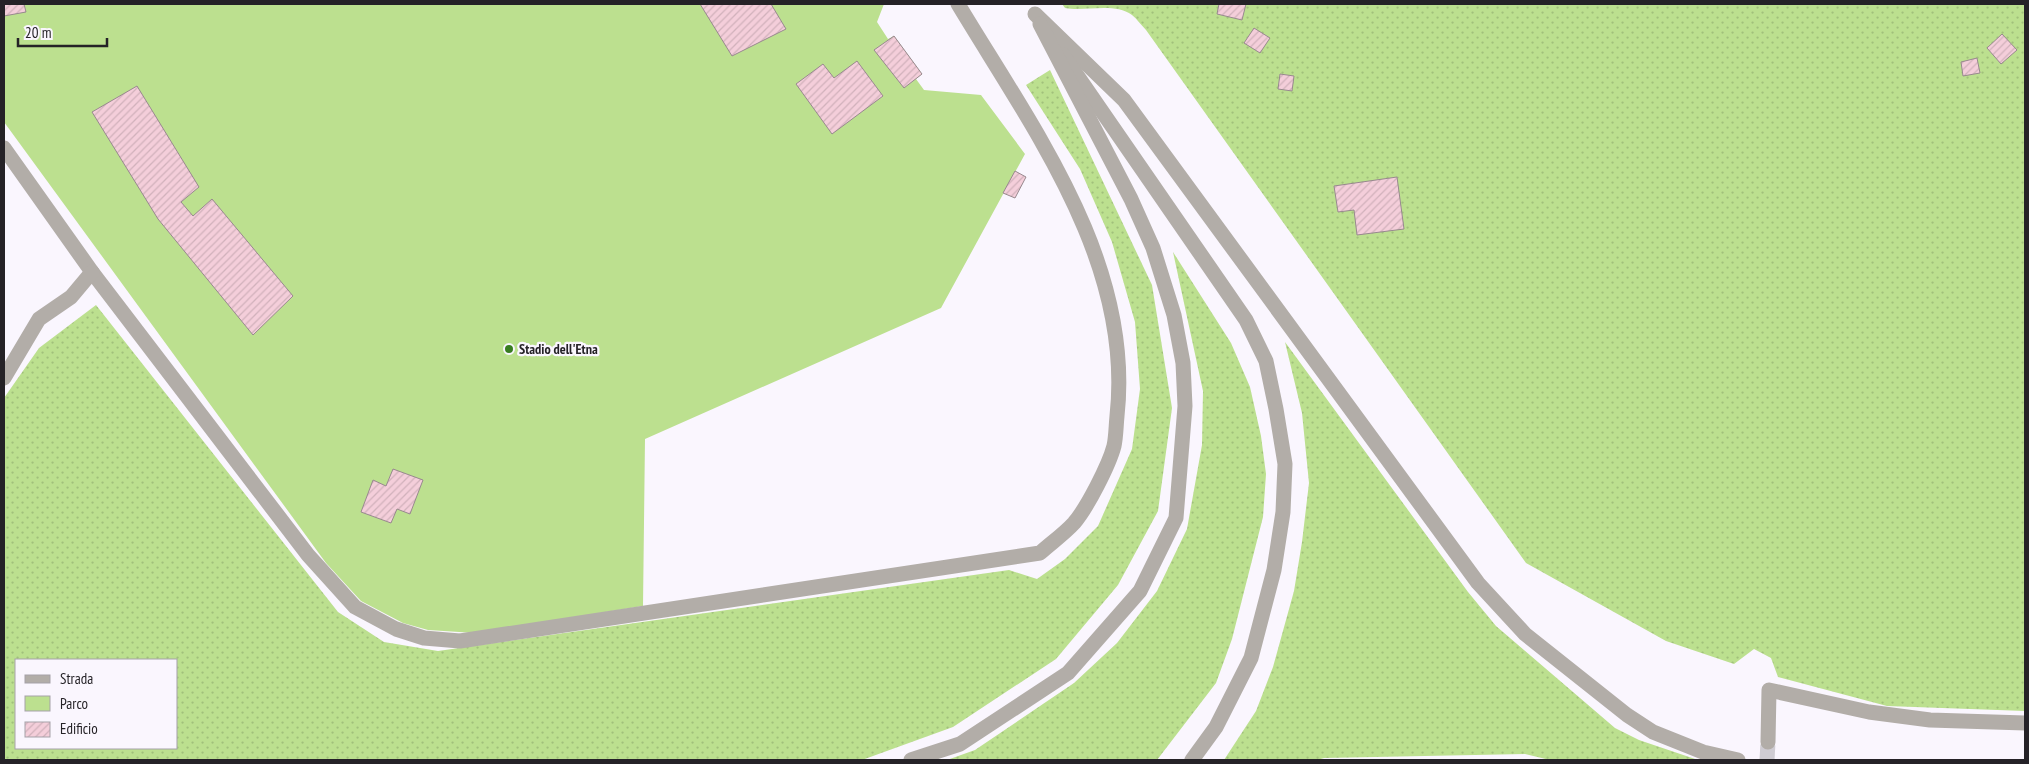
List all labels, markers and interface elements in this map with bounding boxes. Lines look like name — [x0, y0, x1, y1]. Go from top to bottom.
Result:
scale bar — [18, 15, 106, 47]
text: 20 m — [25, 23, 51, 42]
place label: Stadio dell'Etna — [519, 340, 598, 358]
marker: Stadio dell'Etna — [503, 343, 515, 355]
legend — [15, 659, 178, 749]
text: Strada — [60, 669, 93, 688]
text: Parco — [60, 694, 88, 713]
text: Edificio — [60, 719, 98, 738]

